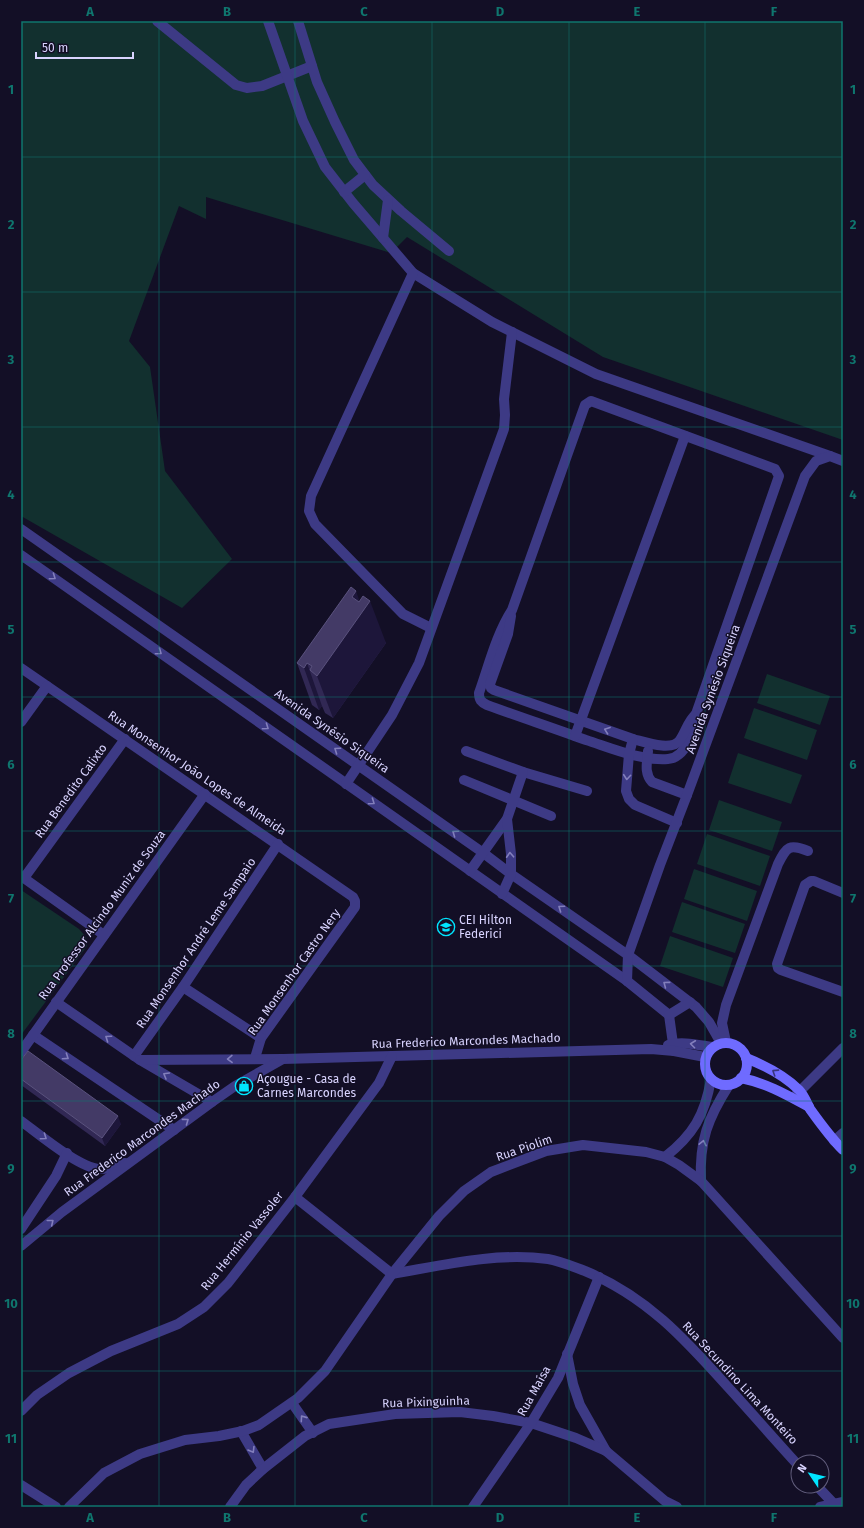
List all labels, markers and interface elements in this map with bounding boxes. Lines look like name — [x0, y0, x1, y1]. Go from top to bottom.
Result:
text: A — [85, 4, 94, 19]
text: B — [223, 4, 231, 19]
text: C — [360, 4, 368, 19]
text: D — [496, 4, 505, 19]
text: E — [634, 4, 641, 19]
text: F — [771, 4, 778, 19]
scale bar — [36, 34, 133, 60]
text: 50 m — [42, 41, 68, 55]
text: 1 — [8, 82, 14, 97]
text: 1 — [850, 82, 856, 97]
text: 2 — [8, 217, 15, 232]
text: 2 — [850, 217, 857, 232]
text: 3 — [7, 352, 15, 367]
text: 3 — [849, 352, 857, 367]
text: 4 — [7, 487, 15, 502]
text: 4 — [849, 487, 857, 502]
one-way arrow — [49, 572, 56, 579]
text: 5 — [8, 622, 15, 637]
text: 5 — [850, 622, 857, 637]
street label: Avenida Synésio Siqueira — [683, 623, 743, 755]
one-way arrow — [155, 647, 162, 654]
street label: Avenida Synésio Siqueira — [272, 686, 392, 776]
street label: Rua Monsenhor João Lopes de Almeida — [105, 708, 289, 838]
one-way arrow — [261, 722, 268, 729]
one-way arrow — [604, 726, 611, 734]
street label: Rua Benedito Calixto — [32, 741, 110, 841]
one-way arrow — [334, 747, 341, 755]
text: 6 — [7, 757, 15, 772]
text: 6 — [849, 757, 857, 772]
one-way arrow — [623, 774, 632, 780]
one-way arrow — [367, 797, 374, 804]
street label: Rua Professor Alcindo Muniz de Souza — [36, 827, 168, 1003]
one-way arrow — [452, 830, 459, 838]
one-way arrow — [506, 852, 515, 858]
street label: Rua Monsenhor André Leme Sampaio — [133, 855, 259, 1031]
text: 7 — [8, 891, 14, 906]
text: 7 — [850, 891, 856, 906]
one-way arrow — [558, 905, 565, 913]
street label: Rua Monsenhor Castro Nery — [245, 906, 343, 1038]
place label: CEI Hilton Federici — [459, 913, 512, 941]
school or university icon: CEI Hilton Federici — [436, 917, 456, 937]
one-way arrow — [664, 982, 671, 989]
text: 8 — [7, 1026, 15, 1041]
text: 8 — [849, 1026, 857, 1041]
street label: Rua Frederico Marcondes Machado — [371, 1031, 561, 1051]
one-way arrow — [105, 1035, 112, 1043]
one-way arrow — [690, 1040, 696, 1049]
one-way arrow — [61, 1052, 68, 1059]
one-way arrow — [227, 1055, 233, 1063]
one-way arrow — [772, 1069, 779, 1077]
place label: Açougue - Casa de Carnes Marcondes — [257, 1072, 357, 1100]
one-way arrow — [163, 1073, 170, 1080]
shop icon: Açougue - Casa de Carnes Marcondes — [234, 1076, 254, 1096]
street label: Rua Frederico Marcondes Machado — [61, 1077, 223, 1199]
one-way arrow — [182, 1119, 189, 1126]
one-way arrow — [39, 1132, 46, 1139]
street label: Rua Piolim — [494, 1132, 554, 1164]
one-way arrow — [698, 1139, 706, 1146]
text: 9 — [7, 1161, 15, 1176]
text: 9 — [849, 1161, 857, 1176]
street label: Rua Hermínio Vassoler — [198, 1189, 286, 1293]
one-way arrow — [47, 1219, 54, 1226]
text: 10 — [4, 1296, 18, 1311]
text: 10 — [846, 1296, 860, 1311]
street label: Rua Secundino Lima Monteiro — [679, 1319, 801, 1447]
street label: Rua Maísa — [514, 1363, 554, 1419]
street label: Rua Pixinguinha — [382, 1393, 470, 1411]
one-way arrow — [301, 1415, 308, 1422]
text: 11 — [5, 1431, 17, 1446]
text: 11 — [847, 1431, 859, 1446]
one-way arrow — [248, 1446, 255, 1453]
north arrow — [790, 1454, 830, 1494]
text: N — [795, 1462, 810, 1475]
text: A — [85, 1510, 94, 1525]
text: B — [223, 1510, 231, 1525]
text: C — [360, 1510, 368, 1525]
text: D — [496, 1510, 505, 1525]
text: E — [634, 1510, 641, 1525]
text: F — [771, 1510, 778, 1525]

